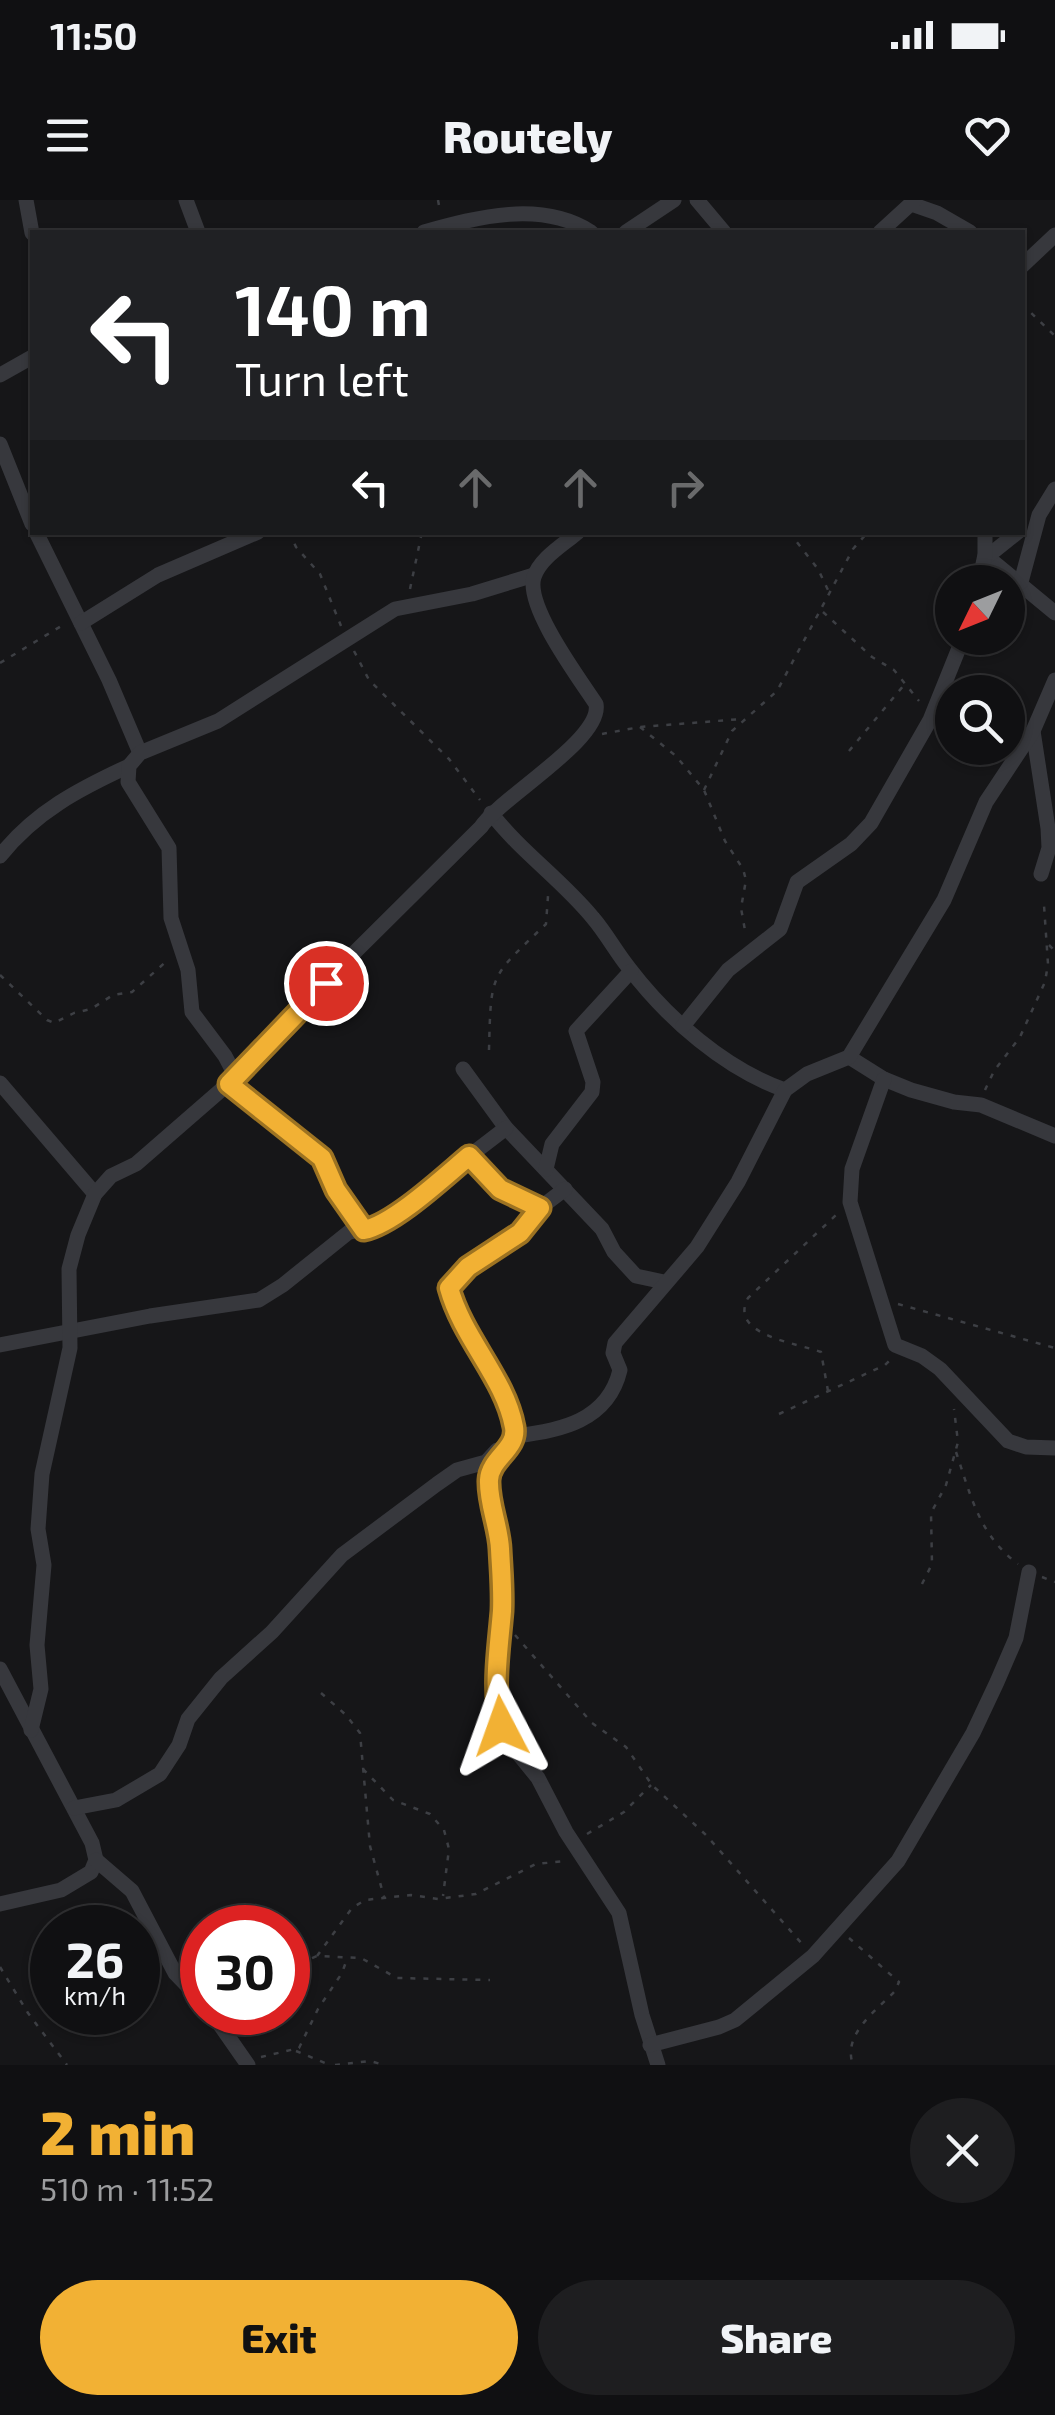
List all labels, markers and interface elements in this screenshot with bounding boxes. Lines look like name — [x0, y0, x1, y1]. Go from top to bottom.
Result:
text: 11:50 — [50, 12, 138, 58]
icon: menu — [40, 108, 95, 163]
text: Routely — [443, 108, 612, 162]
icon: heart — [960, 108, 1015, 163]
text: 140 m — [235, 266, 431, 350]
icon: left — [70, 270, 200, 400]
text: Turn left — [235, 351, 409, 405]
icon: left — [343, 460, 398, 515]
icon: ahead — [448, 460, 503, 515]
icon: ahead — [553, 460, 608, 515]
icon: right — [658, 460, 713, 515]
north arrow — [935, 565, 1025, 655]
map controls — [935, 565, 1025, 765]
button: search — [935, 675, 1025, 765]
pin — [284, 941, 369, 1026]
icon: arrive — [299, 956, 354, 1011]
position arrow — [449, 1674, 553, 1778]
speed limit sign: 30 — [180, 1905, 310, 2035]
text: 26 — [66, 1928, 124, 1988]
text: km/h — [64, 1980, 126, 2010]
text: 2 min — [40, 2095, 195, 2167]
button: close — [910, 2098, 1015, 2203]
text: 510 m · 11:52 — [40, 2169, 214, 2207]
button: Exit — [40, 2280, 518, 2395]
button: Share — [538, 2280, 1015, 2395]

